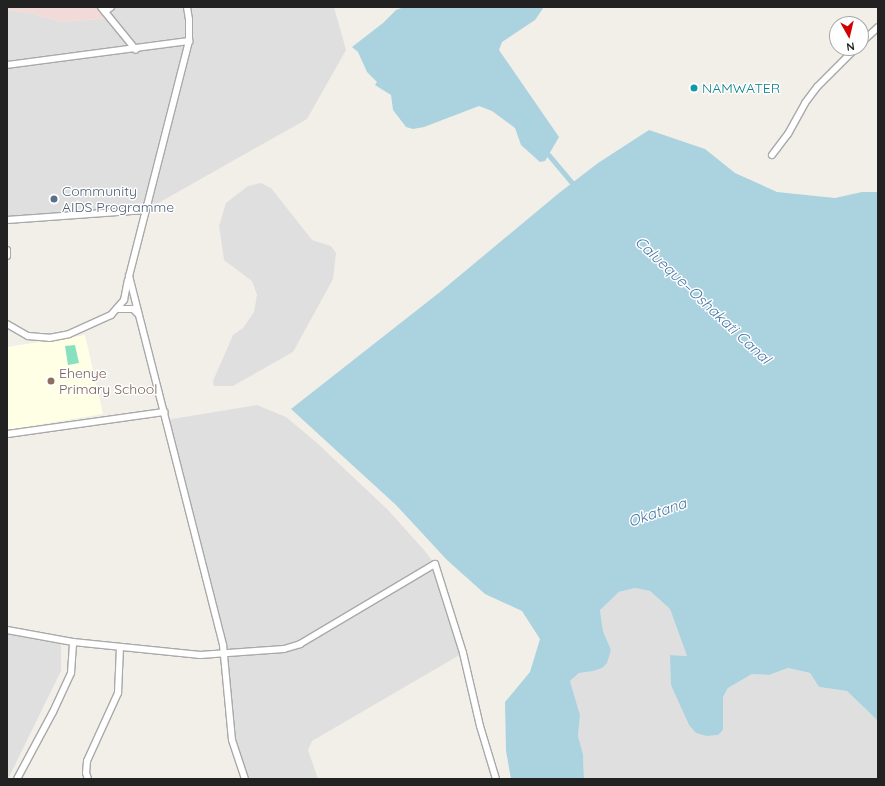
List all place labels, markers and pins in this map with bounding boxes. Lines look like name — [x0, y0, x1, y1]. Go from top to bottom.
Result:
place label: NAMWATER — [702, 80, 780, 96]
marker: NAMWATER — [689, 83, 699, 93]
place label: Community AIDS Programme — [62, 183, 174, 216]
marker: Community AIDS Programme — [49, 194, 59, 204]
place label: Ehenye Primary School — [59, 365, 157, 398]
marker: Ehenye Primary School — [46, 376, 56, 386]

